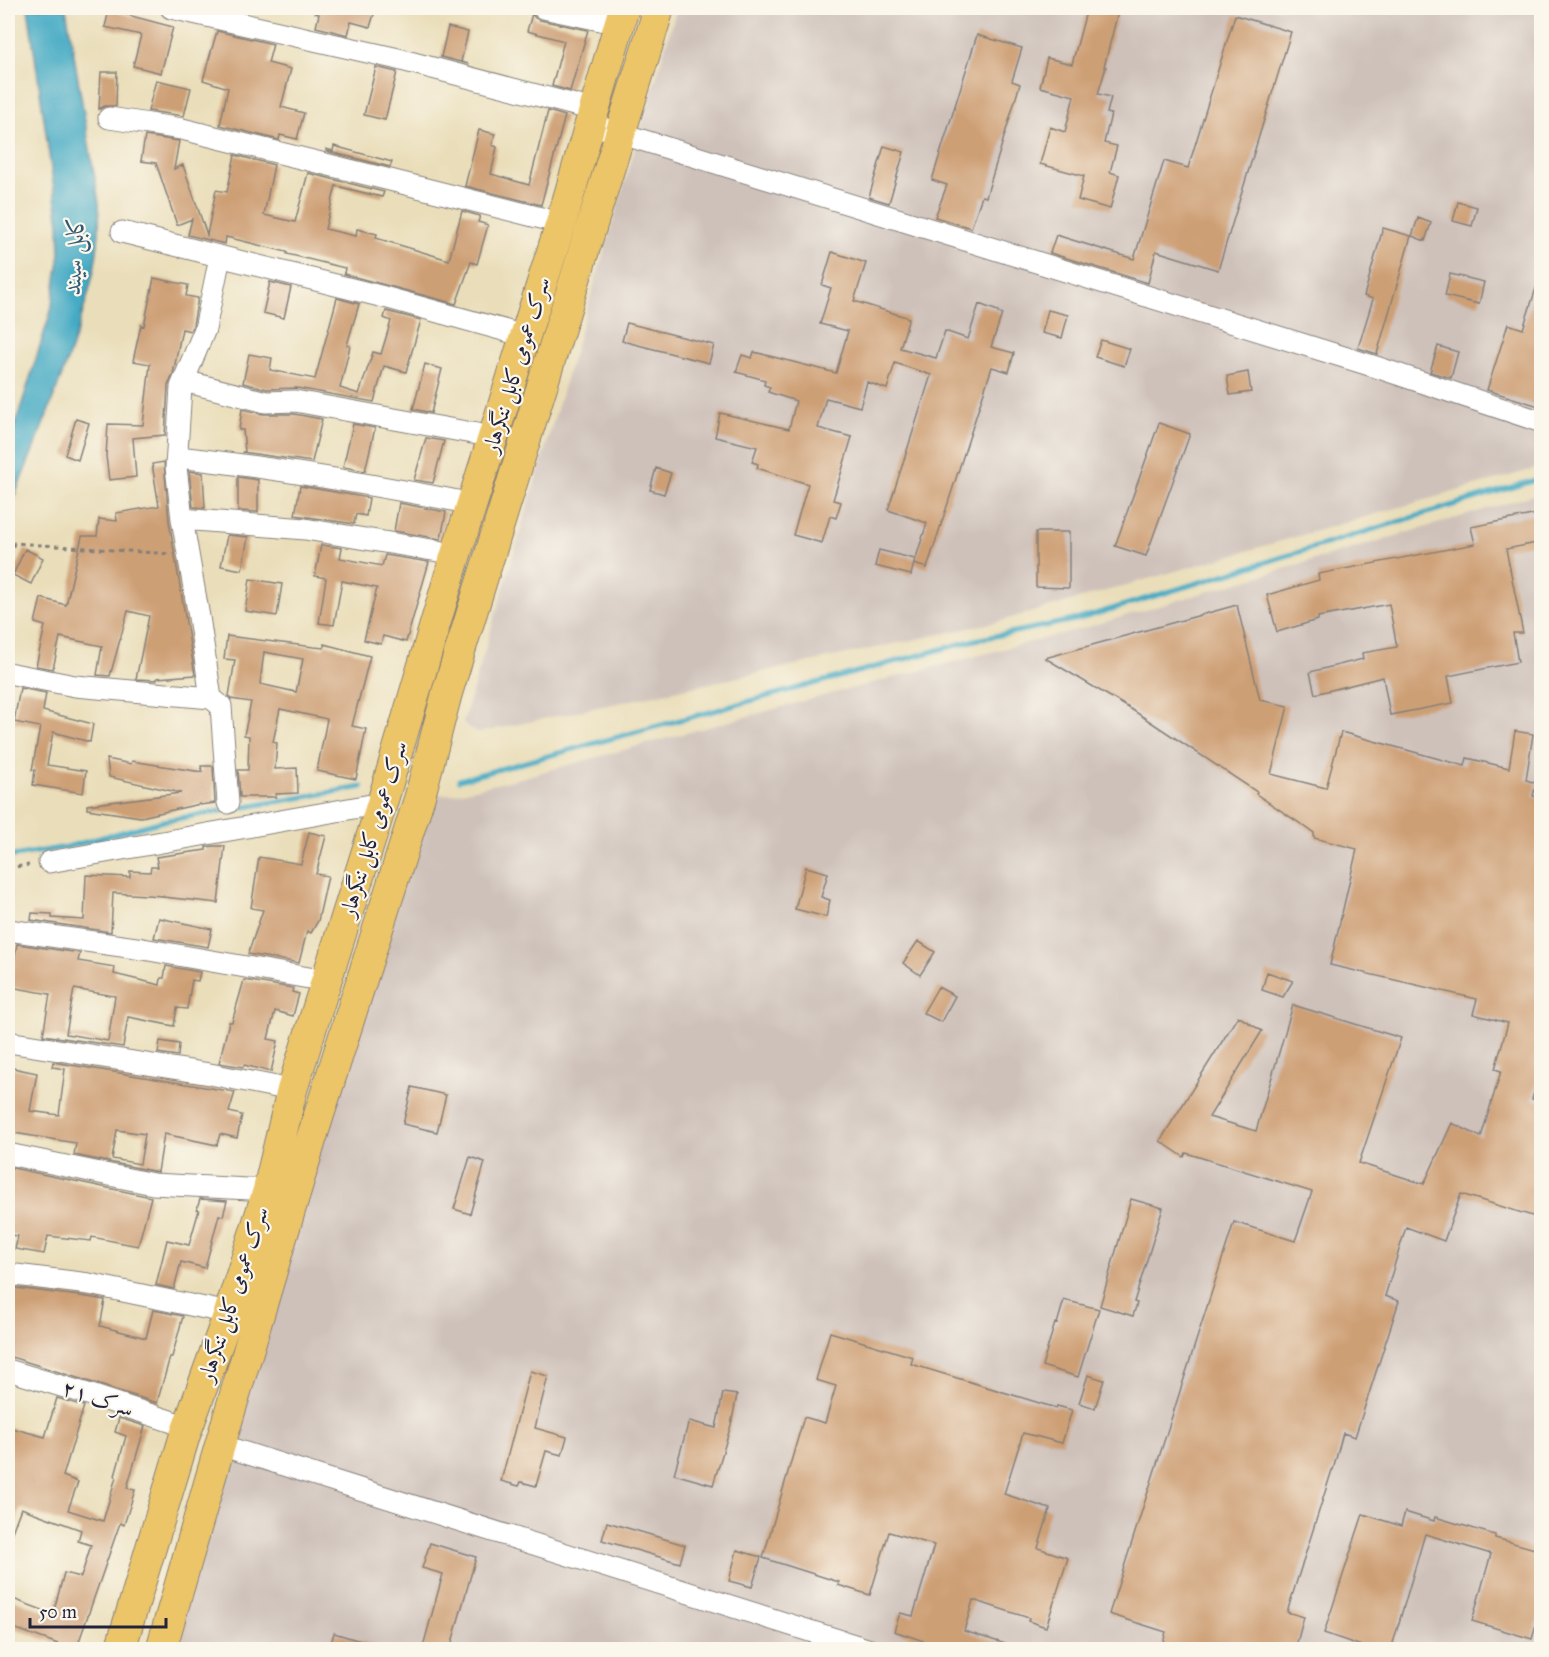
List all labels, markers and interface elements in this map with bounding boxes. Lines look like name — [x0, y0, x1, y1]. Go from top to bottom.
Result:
water label: کابل سيند — [57, 214, 93, 296]
street label: سرک عمومی کابل ننگرهار — [476, 274, 558, 459]
street label: سرک عمومی کابل ننگرهار — [333, 738, 415, 923]
street label: سرک عمومی کابل ننگرهار — [191, 1203, 276, 1388]
street label: سرک ۲۱ — [59, 1374, 137, 1423]
scale bar — [30, 1591, 166, 1629]
text: 50 m — [39, 1601, 77, 1623]

